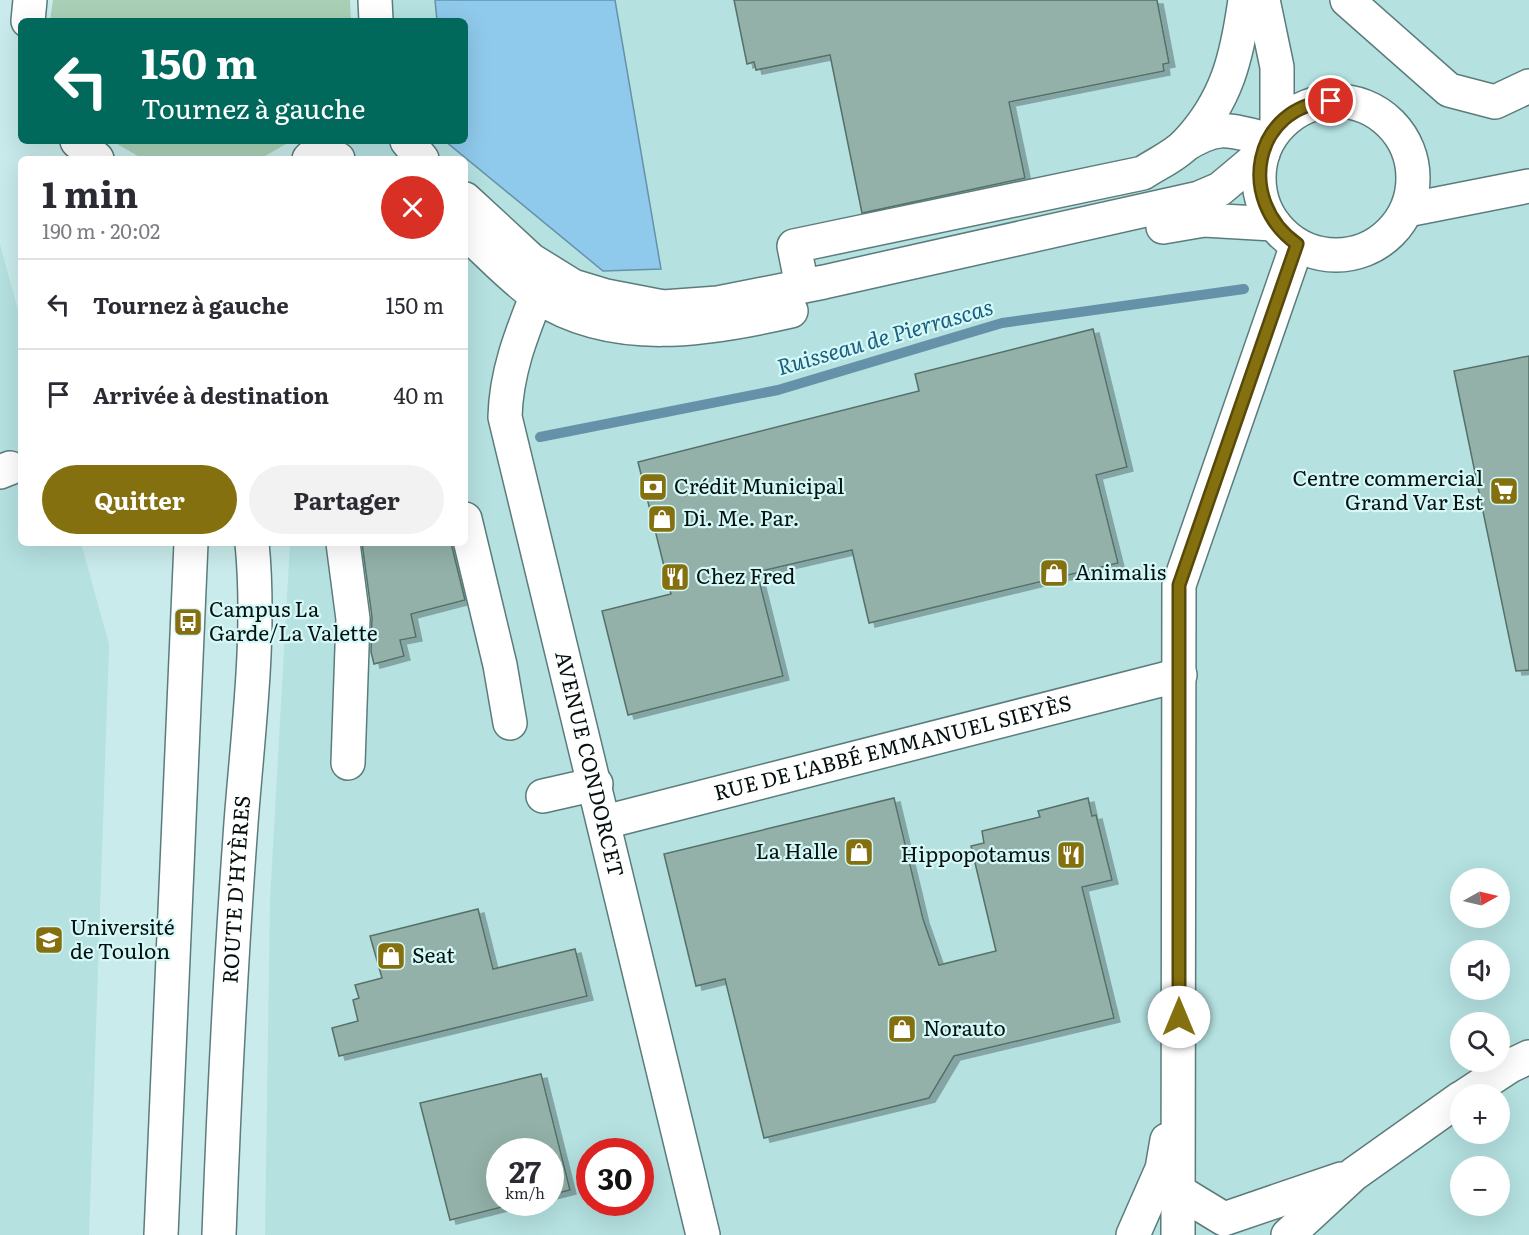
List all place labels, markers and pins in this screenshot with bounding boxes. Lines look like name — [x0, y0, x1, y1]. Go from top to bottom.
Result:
pin — [1305, 75, 1356, 126]
place label: Centre commercial Grand Var Est — [1292, 461, 1484, 516]
place label: Crédit Municipal — [674, 469, 844, 500]
bank icon: Crédit Municipal — [637, 471, 669, 503]
supermarket icon: Centre commercial Grand Var Est — [1488, 475, 1520, 507]
place label: Di. Me. Par. — [683, 501, 799, 532]
shop icon: Di. Me. Par. — [646, 503, 678, 535]
place label: Animalis — [1075, 555, 1166, 586]
shop icon: Animalis — [1038, 557, 1070, 589]
place label: Chez Fred — [696, 559, 796, 590]
restaurant icon: Chez Fred — [659, 561, 691, 593]
place label: Campus La Garde/La Valette — [209, 592, 378, 647]
bus stop icon: Campus La Garde/La Valette — [172, 606, 204, 638]
place label: La Halle — [755, 834, 838, 865]
shop icon: La Halle — [843, 836, 875, 868]
place label: Hippopotamus — [901, 837, 1050, 868]
restaurant icon: Hippopotamus — [1055, 839, 1087, 871]
place label: Université de Toulon — [70, 910, 175, 965]
school or university icon: Université de Toulon — [33, 924, 65, 956]
place label: Seat — [412, 938, 455, 969]
shop icon: Seat — [375, 940, 407, 972]
place label: Norauto — [923, 1011, 1006, 1042]
shop icon: Norauto — [886, 1013, 918, 1045]

